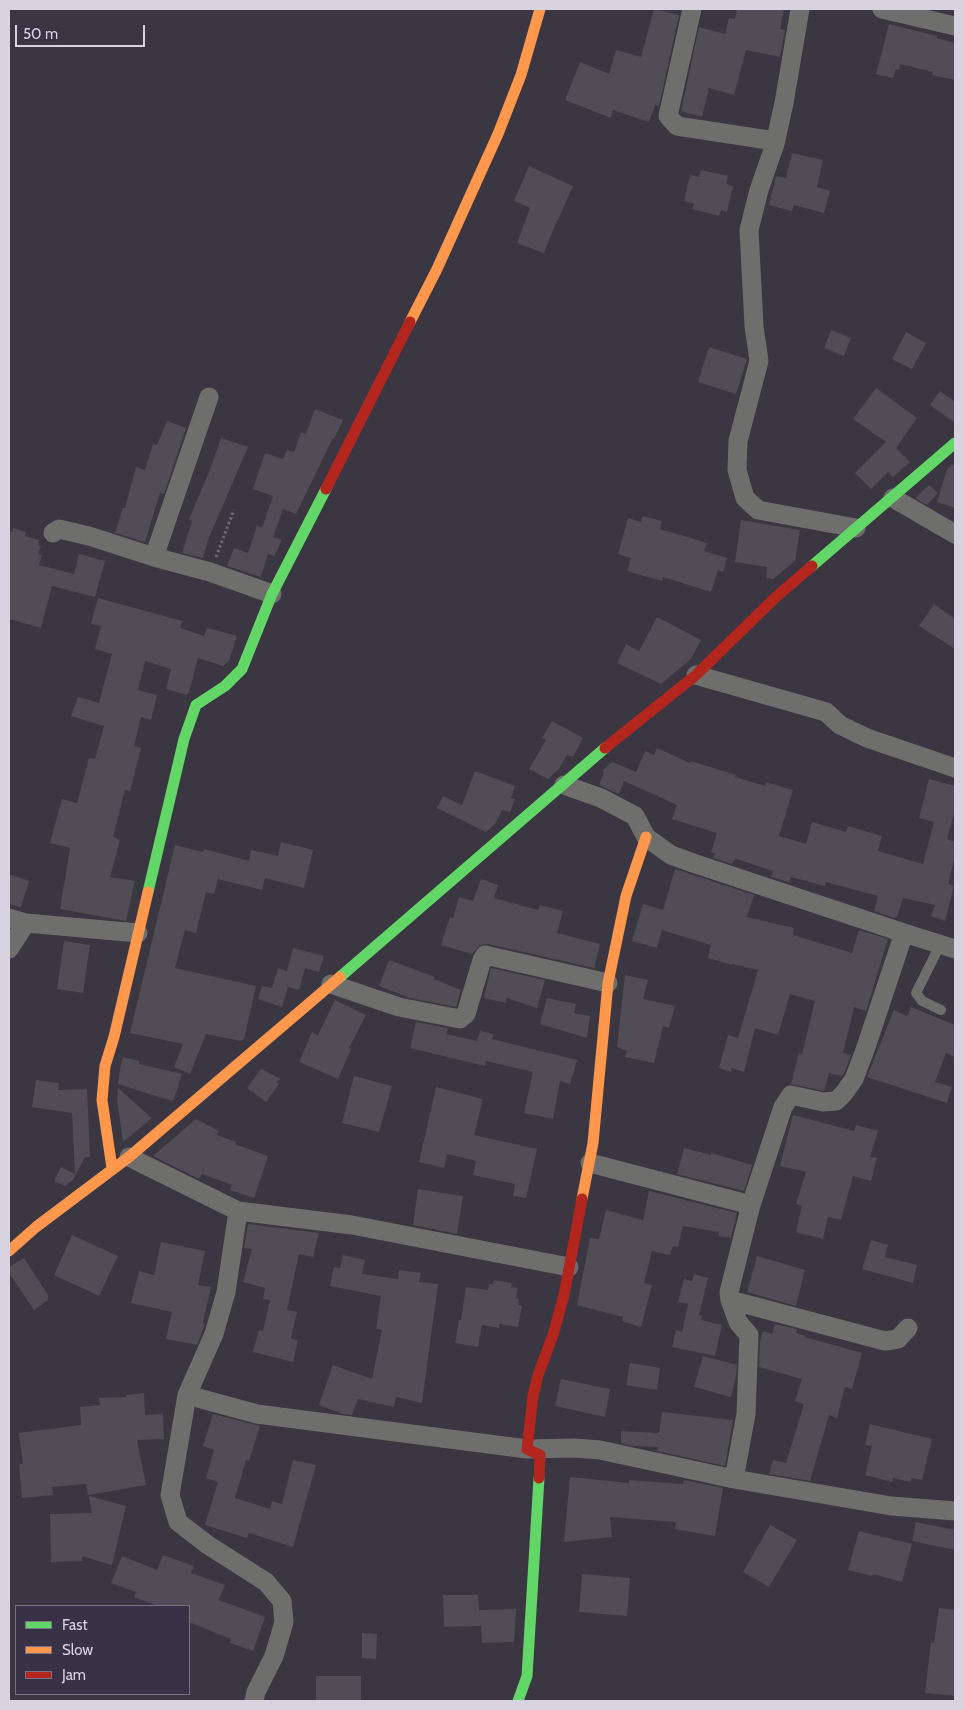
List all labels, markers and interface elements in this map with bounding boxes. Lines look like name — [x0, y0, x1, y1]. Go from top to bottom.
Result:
scale bar — [18, 15, 148, 47]
text: 50 m — [23, 25, 58, 43]
legend — [15, 1605, 190, 1695]
text: Fast — [62, 1616, 87, 1634]
text: Slow — [62, 1641, 93, 1659]
text: Jam — [62, 1666, 86, 1684]

